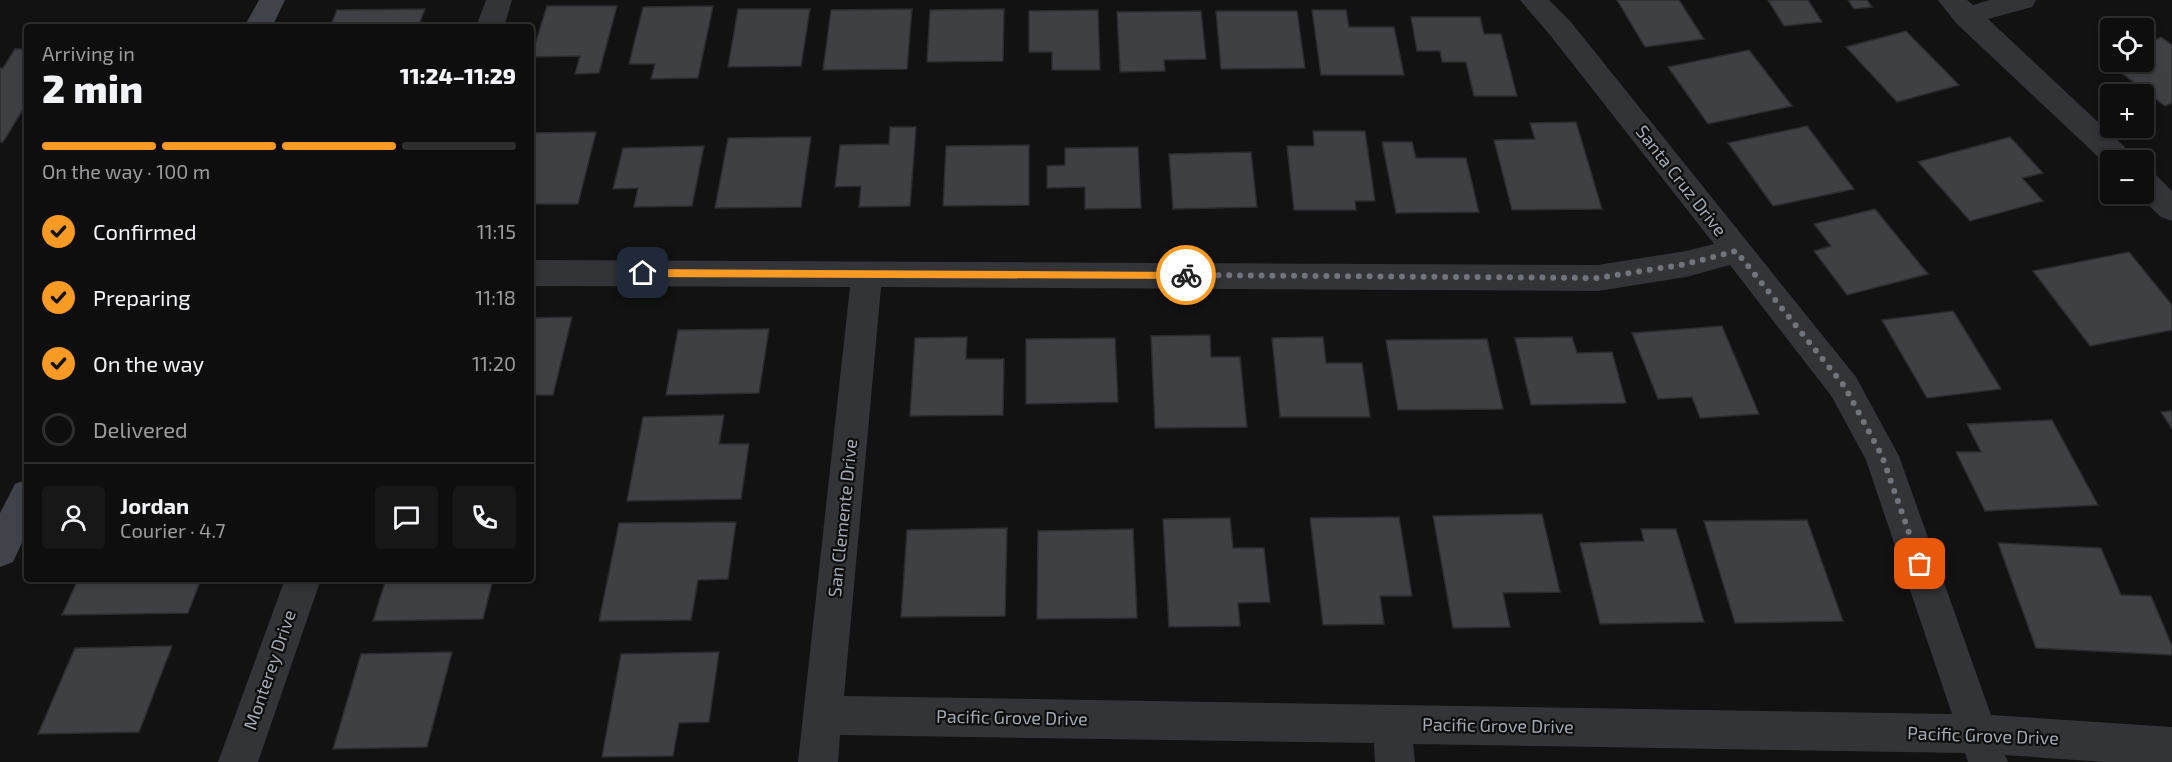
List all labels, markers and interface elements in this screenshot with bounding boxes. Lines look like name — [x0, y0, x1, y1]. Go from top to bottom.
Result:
map controls — [2100, 18, 2154, 204]
button: locate — [2100, 18, 2154, 72]
text: Arriving in — [42, 41, 135, 65]
text: 11:24–11:29 — [400, 62, 516, 88]
text: 2 min — [42, 64, 143, 111]
button: + — [2100, 84, 2154, 138]
street label: Santa Cruz Drive — [1632, 120, 1732, 240]
button: − — [2100, 150, 2154, 204]
text: On the way · 100 m — [42, 159, 210, 183]
icon: check — [42, 215, 75, 248]
text: Confirmed — [93, 218, 197, 244]
text: 11:15 — [477, 219, 516, 243]
courier — [1156, 245, 1216, 305]
pin — [617, 247, 668, 298]
icon: home — [626, 256, 659, 289]
icon: bike — [1170, 259, 1203, 292]
icon: check — [42, 281, 75, 314]
text: Preparing — [93, 284, 191, 310]
text: 11:18 — [475, 285, 516, 309]
icon: check — [42, 347, 75, 380]
text: On the way — [93, 350, 204, 376]
text: 11:20 — [472, 351, 516, 375]
text: Delivered — [93, 416, 188, 442]
street label: San Clemente Drive — [823, 438, 861, 598]
button: person — [42, 486, 105, 549]
button: chat — [375, 486, 438, 549]
button: phone — [453, 486, 516, 549]
text: Jordan — [120, 492, 189, 518]
text: Courier · 4.7 — [120, 518, 226, 542]
pin — [1894, 538, 1945, 589]
icon: bag — [1903, 547, 1936, 580]
street label: Monterey Drive — [238, 607, 300, 733]
street label: Pacific Grove Drive — [936, 705, 1088, 729]
street label: Pacific Grove Drive — [1422, 713, 1574, 737]
street label: Pacific Grove Drive — [1907, 721, 2059, 749]

